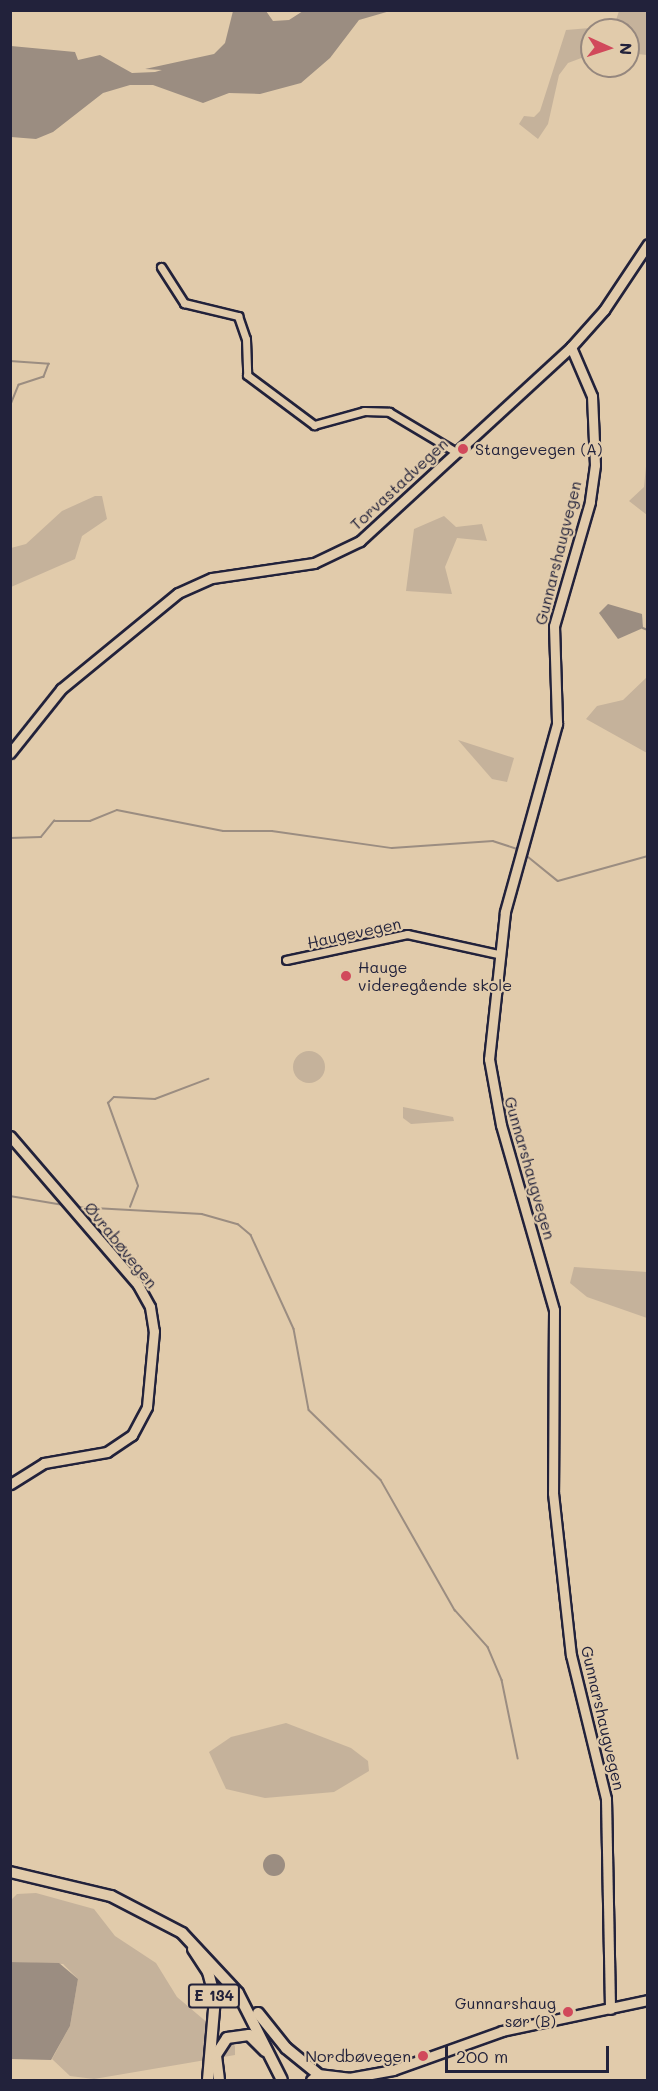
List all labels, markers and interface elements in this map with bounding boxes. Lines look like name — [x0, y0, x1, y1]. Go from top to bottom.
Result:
north arrow — [580, 18, 640, 78]
text: N — [616, 42, 637, 55]
street label: Torvastadvegen — [346, 434, 452, 534]
place label: Stangevegen (A) — [475, 439, 603, 459]
marker: Stangevegen (A) — [456, 442, 470, 456]
street label: Gunnarshaugvegen — [531, 479, 585, 627]
street label: Haugevegen — [305, 914, 403, 952]
place label: Hauge videregående skole — [358, 957, 512, 995]
marker: Hauge videregående skole — [339, 969, 353, 983]
street label: Gunnarshaugvegen — [500, 1094, 560, 1242]
street label: Øvrabøvegen — [80, 1198, 162, 1292]
street label: Gunnarshaugvegen — [577, 1644, 629, 1792]
road number: E 134 — [187, 1984, 241, 2008]
place label: Gunnarshaug sør (B) — [455, 1993, 556, 2031]
marker: Gunnarshaug sør (B) — [561, 2005, 575, 2019]
scale bar — [448, 2034, 612, 2072]
text: 200 m — [456, 2044, 508, 2068]
place label: Nordbøvegen — [305, 2046, 411, 2066]
marker: Nordbøvegen — [416, 2049, 430, 2063]

